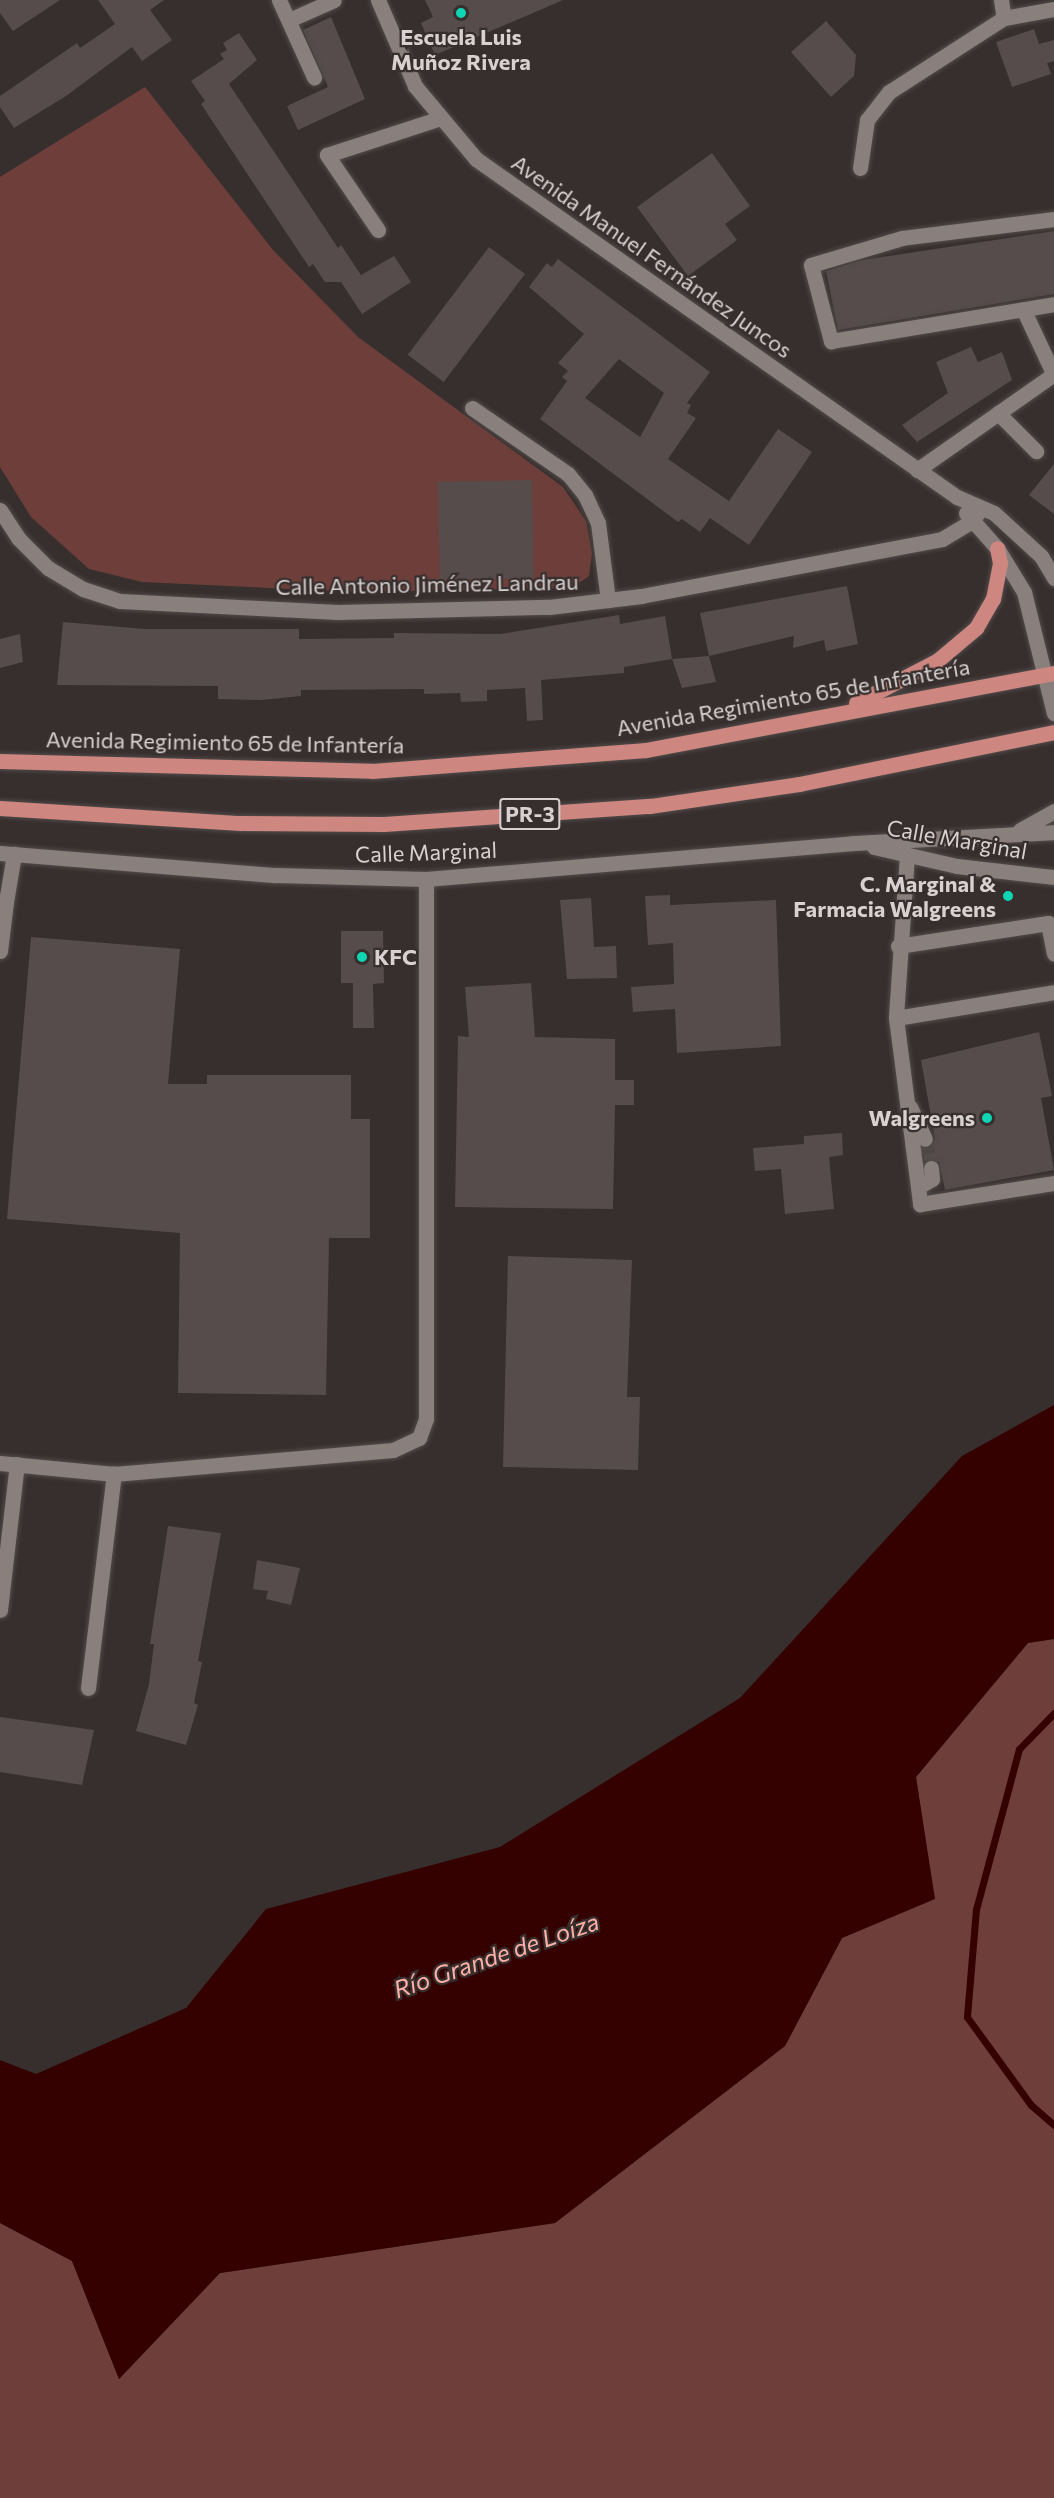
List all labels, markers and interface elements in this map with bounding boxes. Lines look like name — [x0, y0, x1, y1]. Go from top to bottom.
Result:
marker: Escuela Luis Muñoz Rivera — [454, 6, 468, 20]
place label: Escuela Luis Muñoz Rivera — [391, 23, 531, 74]
street label: Avenida Manuel Fernández Juncos — [507, 149, 797, 363]
street label: Calle Antonio Jiménez Landrau — [275, 568, 579, 600]
street label: Avenida Regimiento 65 de Infantería — [614, 653, 972, 741]
street label: Avenida Regimiento 65 de Infantería — [46, 726, 404, 758]
road number: PR-3 — [498, 796, 562, 832]
street label: Calle Marginal — [885, 814, 1029, 864]
street label: Calle Marginal — [355, 836, 497, 868]
place label: C. Marginal & Farmacia Walgreens — [793, 870, 996, 921]
marker: C. Marginal & Farmacia Walgreens — [1001, 889, 1015, 903]
place label: KFC — [374, 944, 417, 970]
marker: KFC — [355, 950, 369, 964]
place label: Walgreens — [869, 1105, 975, 1131]
marker: Walgreens — [980, 1111, 994, 1125]
water label: Río Grande de Loíza — [389, 1906, 603, 2004]

